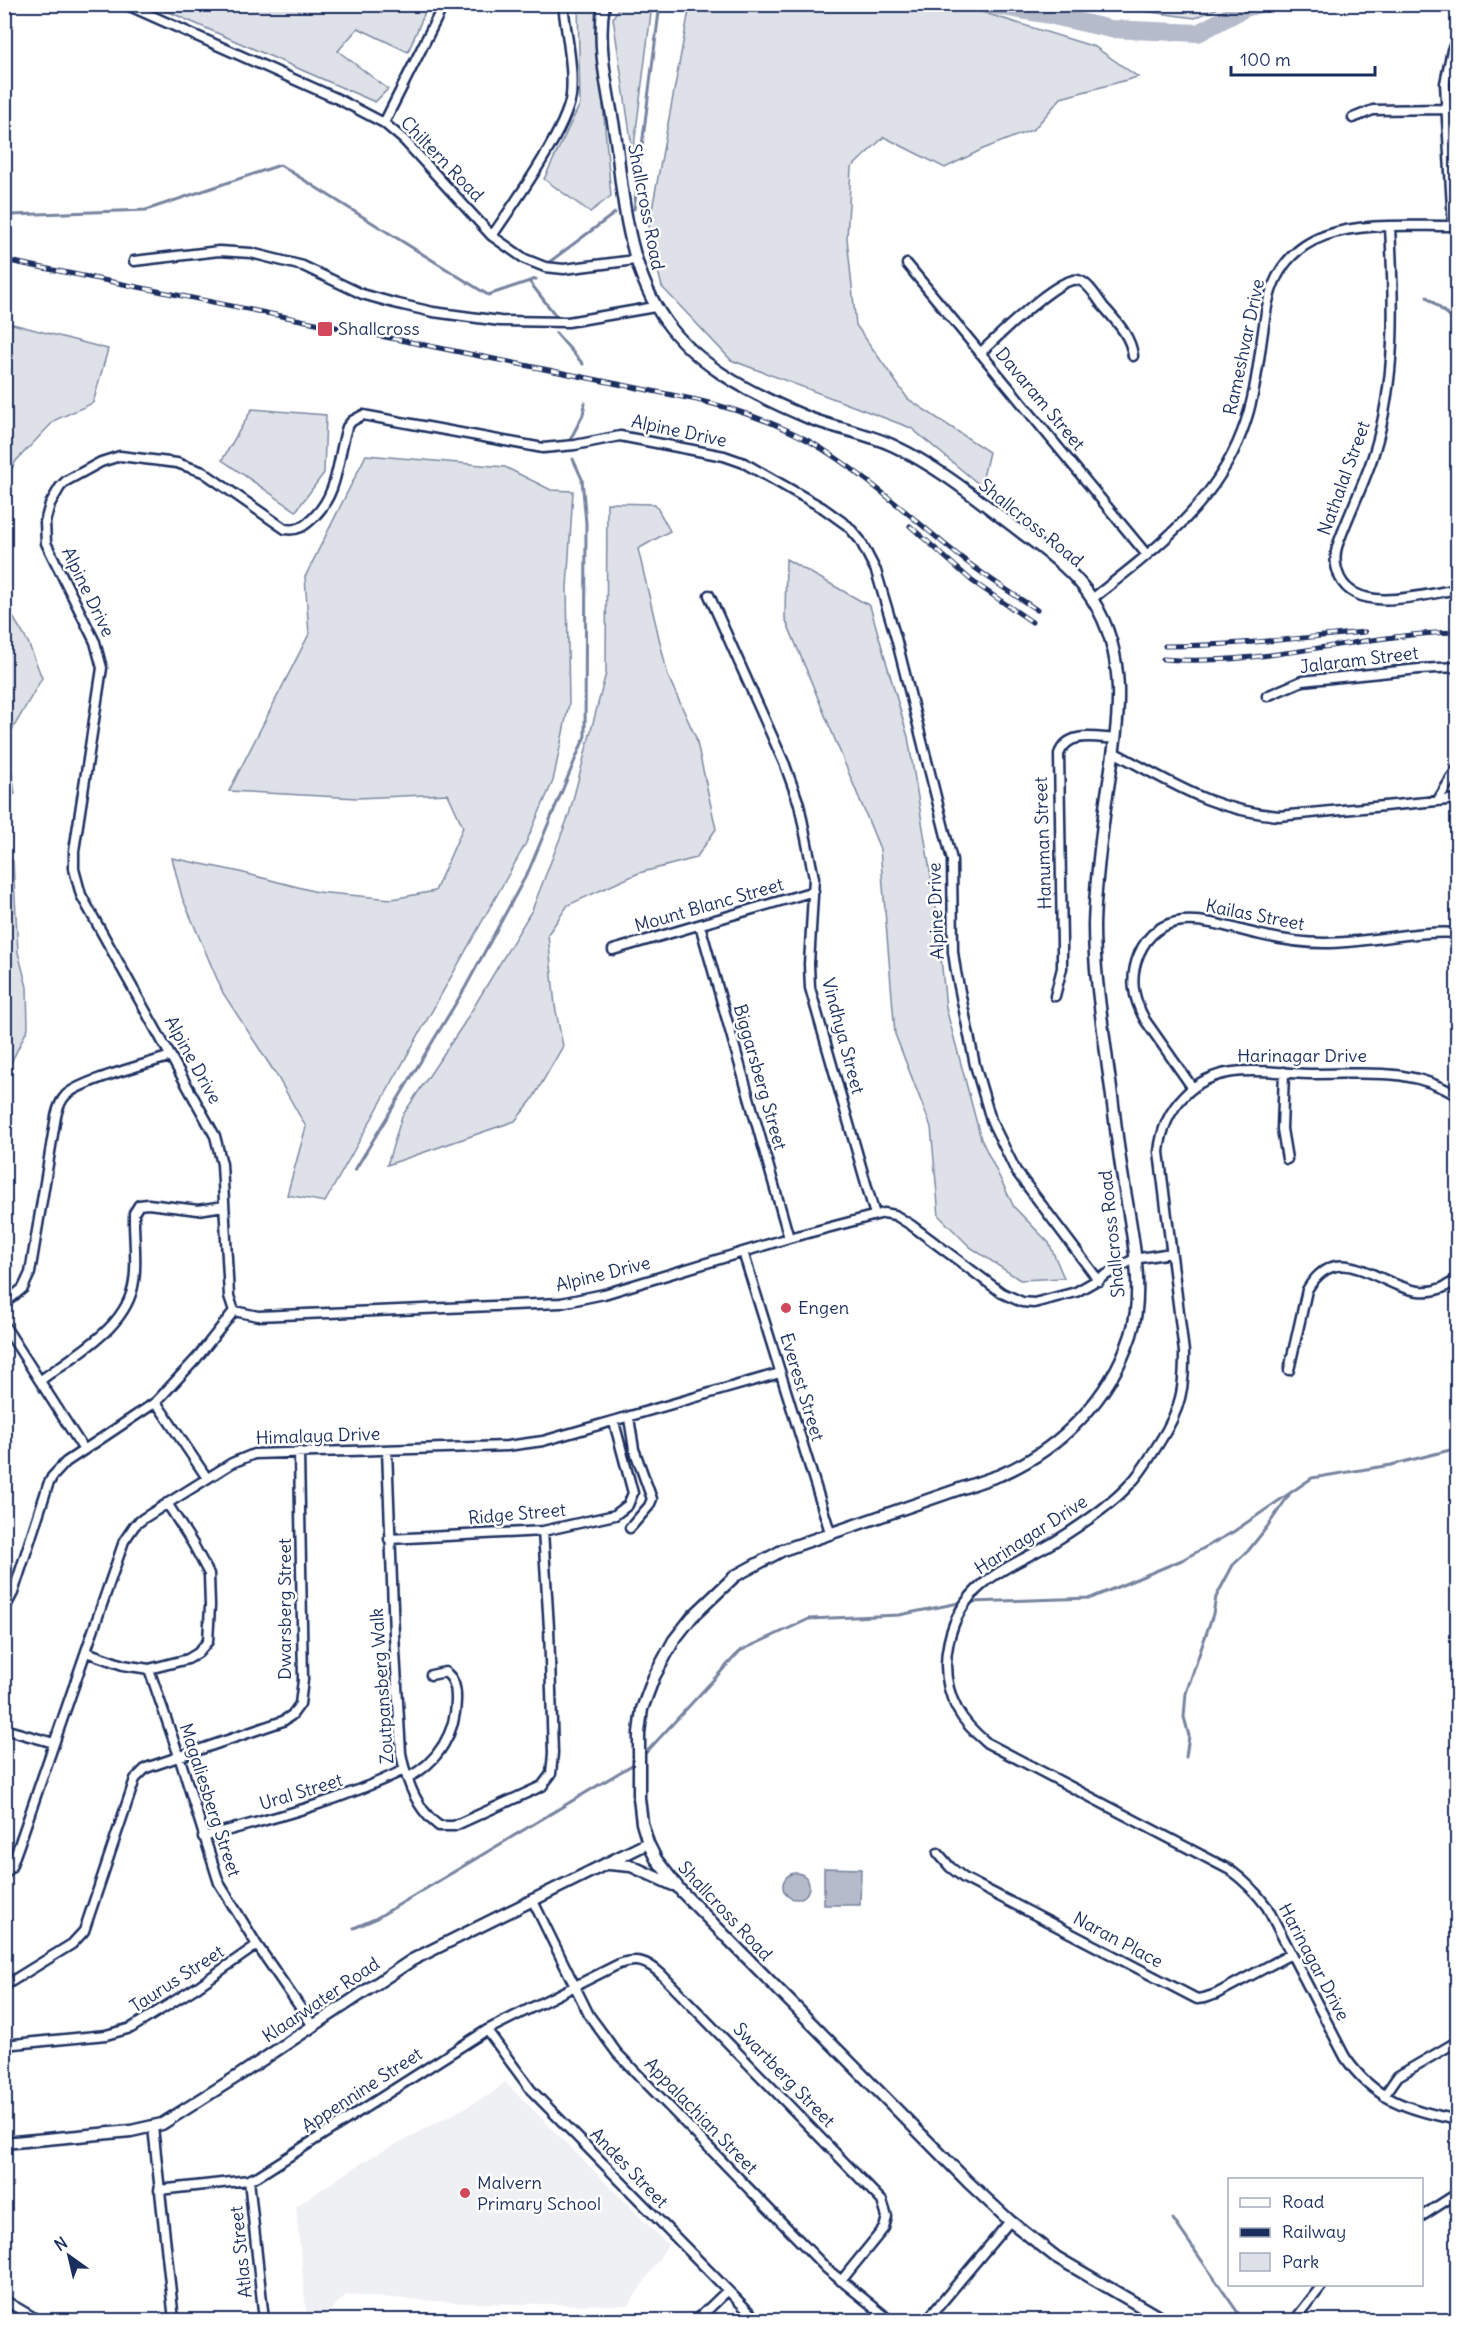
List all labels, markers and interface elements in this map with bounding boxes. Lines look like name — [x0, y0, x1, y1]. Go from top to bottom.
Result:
scale bar — [1231, 39, 1375, 77]
text: 100 m — [1240, 48, 1291, 71]
street label: Chiltern Road — [396, 111, 489, 207]
street label: Shallcross Road — [623, 142, 670, 272]
street label: Rameshvar Drive — [1218, 277, 1269, 417]
place label: Shallcross — [338, 317, 420, 340]
marker: Shallcross — [316, 320, 334, 338]
street label: Davaram Street — [991, 342, 1090, 455]
street label: Alpine Drive — [629, 409, 729, 452]
street label: Nathalal Street — [1312, 418, 1375, 538]
street label: Shallcross Road — [974, 473, 1089, 572]
street label: Alpine Drive — [57, 543, 120, 640]
street label: Jalaram Street — [1298, 641, 1420, 678]
street label: Hanuman Street — [1029, 776, 1056, 910]
street label: Alpine Drive — [922, 862, 949, 960]
street label: Mount Blanc Street — [632, 872, 786, 937]
street label: Kailas Street — [1204, 894, 1306, 935]
street label: Vindhya Street — [817, 975, 870, 1097]
street label: Biggarsberg Street — [729, 1001, 792, 1153]
street label: Alpine Drive — [160, 1012, 227, 1108]
street label: Harinagar Drive — [1237, 1044, 1367, 1067]
street label: Shallcross Road — [1093, 1169, 1130, 1299]
street label: Alpine Drive — [553, 1251, 653, 1296]
place label: Engen — [798, 1296, 849, 1319]
marker: Engen — [779, 1301, 793, 1315]
street label: Everest Street — [775, 1330, 830, 1444]
street label: Himalaya Drive — [255, 1422, 381, 1449]
street label: Harinagar Drive — [970, 1490, 1091, 1580]
street label: Ridge Street — [467, 1498, 567, 1529]
street label: Dwarsberg Street — [273, 1538, 296, 1680]
street label: Zoutpansberg Walk — [365, 1607, 398, 1765]
street label: Magaliesberg Street — [175, 1720, 246, 1880]
street label: Ural Street — [256, 1768, 345, 1815]
street label: Shallcross Road — [673, 1856, 778, 1966]
street label: Harinagar Drive — [1274, 1899, 1355, 2024]
street label: Naran Place — [1069, 1906, 1167, 1973]
street label: Taurus Street — [125, 1940, 228, 2017]
street label: Klaarwater Road — [258, 1952, 384, 2047]
street label: Swartberg Street — [729, 2017, 840, 2132]
street label: Appennine Street — [297, 2042, 426, 2137]
street label: Appalachian Street — [640, 2053, 763, 2179]
street label: Andes Street — [585, 2123, 673, 2213]
place label: Malvern Primary School — [477, 2171, 601, 2215]
legend — [1228, 2178, 1423, 2286]
marker: Malvern Primary School — [458, 2186, 472, 2200]
text: Road — [1282, 2190, 1325, 2213]
street label: Atlas Street — [224, 2205, 257, 2299]
text: Railway — [1282, 2220, 1346, 2243]
north arrow — [39, 2226, 99, 2286]
text: N — [50, 2232, 71, 2255]
text: Park — [1282, 2250, 1319, 2273]

